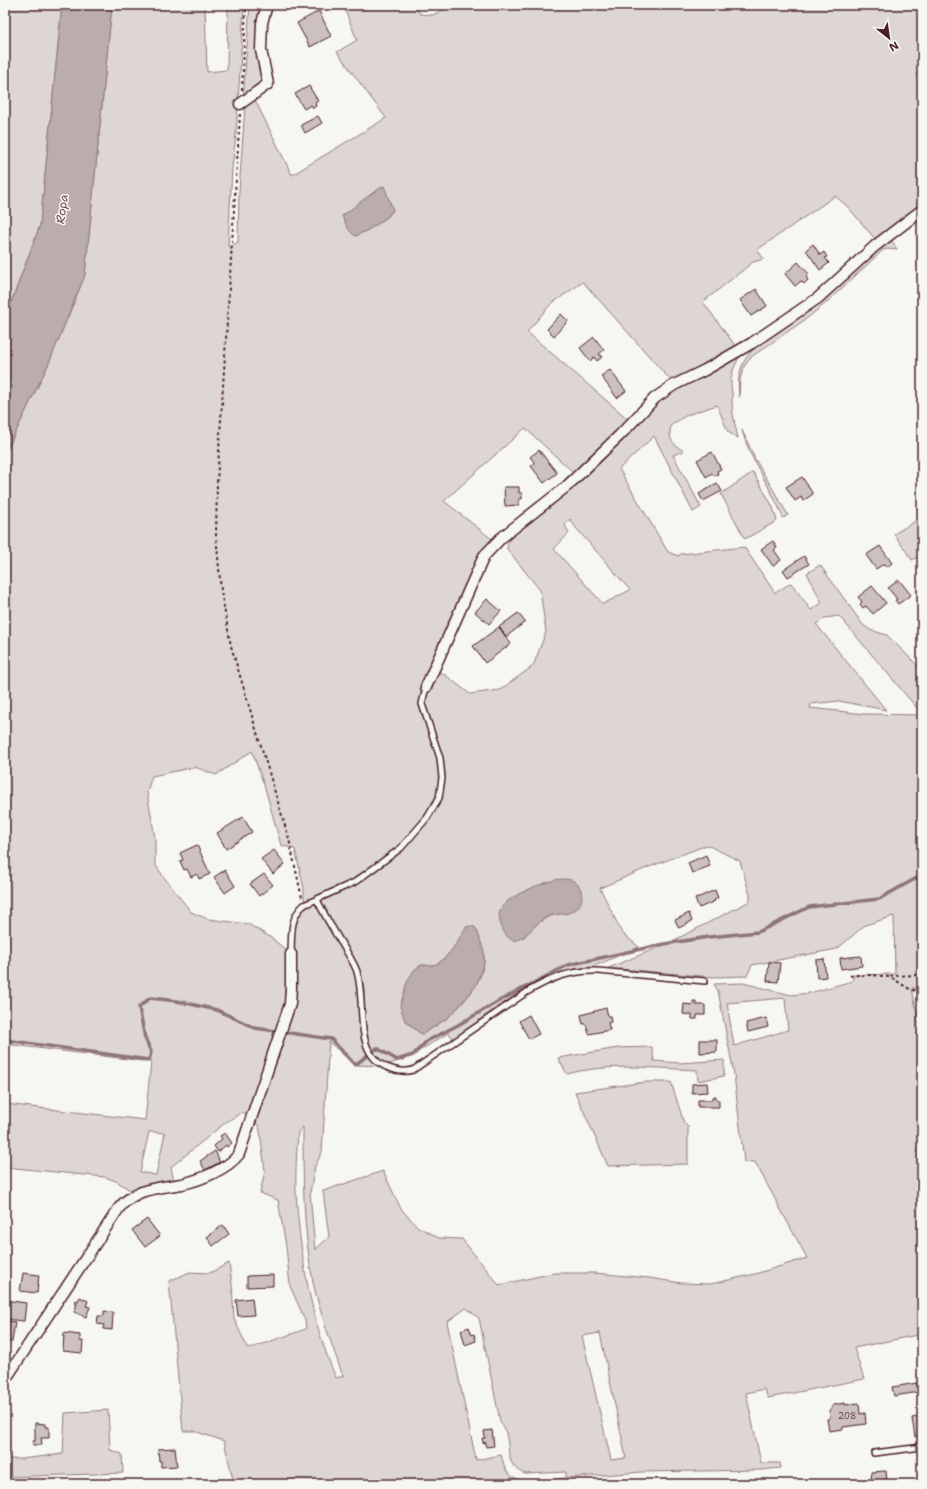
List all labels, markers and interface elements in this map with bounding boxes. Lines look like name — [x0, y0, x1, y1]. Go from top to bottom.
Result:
north arrow — [869, 18, 909, 58]
text: N — [886, 38, 901, 55]
water label: Ropa — [52, 193, 72, 225]
house number: 208 — [838, 1410, 856, 1422]

